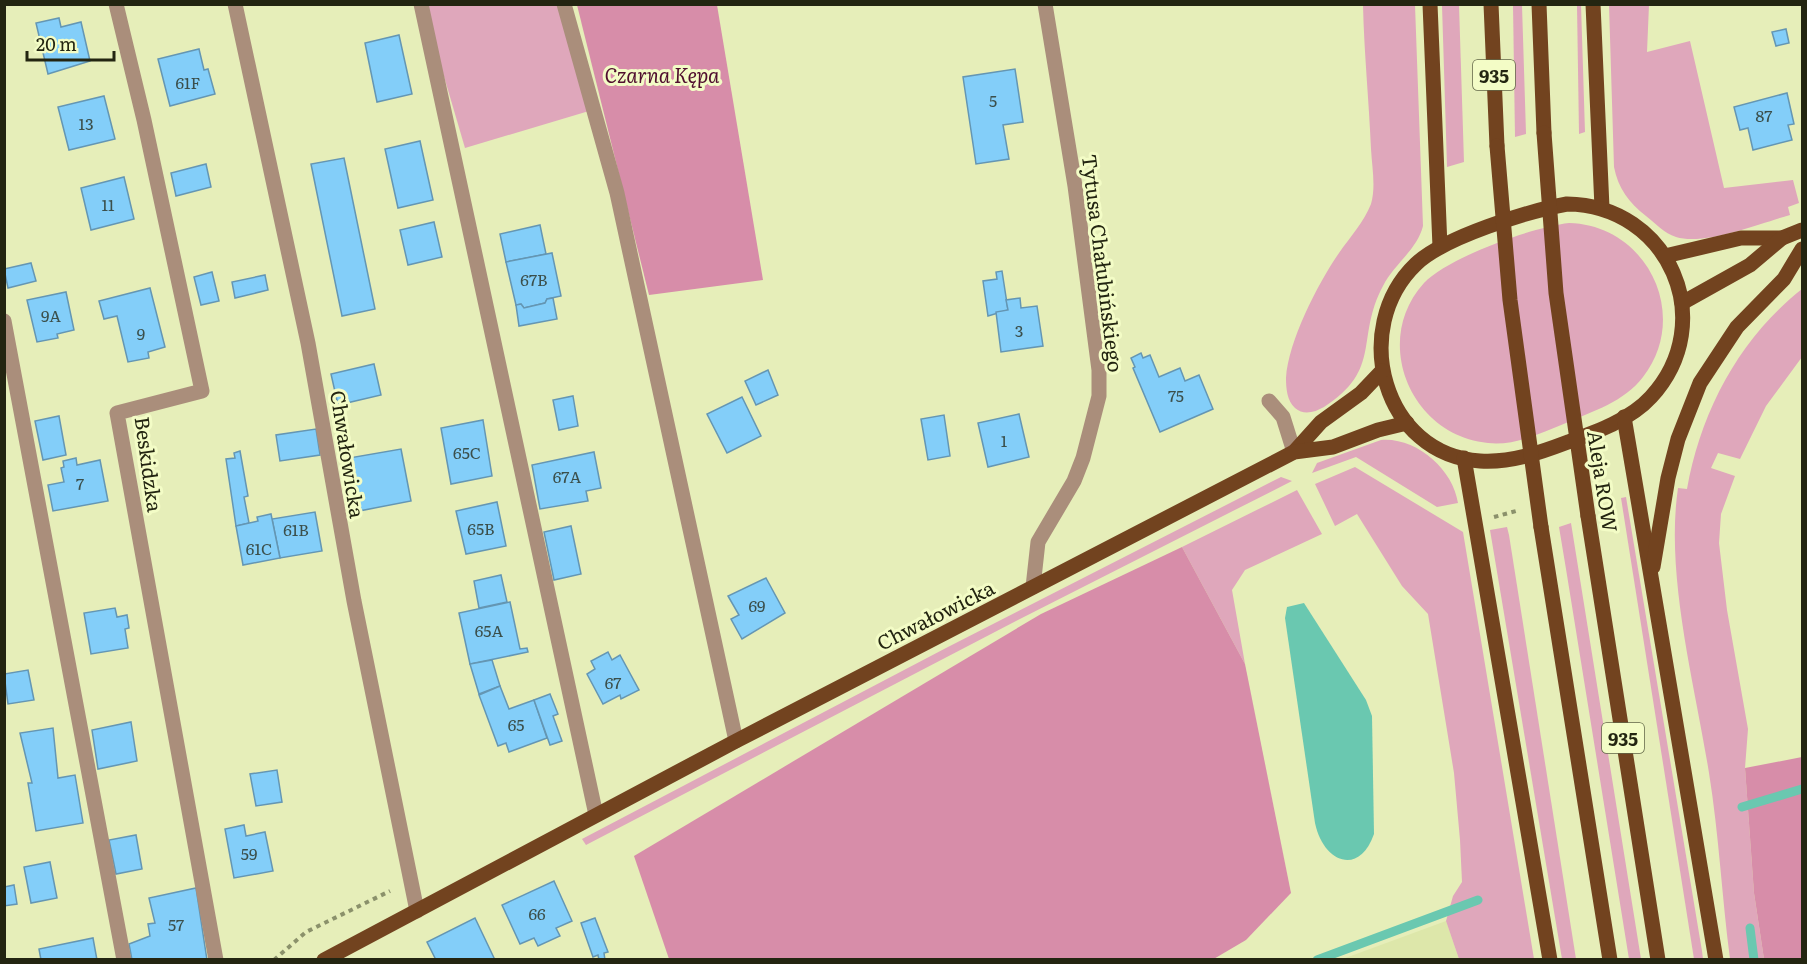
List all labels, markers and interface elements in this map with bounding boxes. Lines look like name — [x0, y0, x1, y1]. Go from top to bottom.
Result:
scale bar — [27, 24, 114, 62]
text: 20 m — [36, 30, 77, 57]
park label: Czarna Kępa — [605, 59, 720, 89]
road number: 935 — [1473, 60, 1515, 90]
house number: 61F — [176, 70, 201, 94]
house number: 5 — [989, 88, 997, 112]
house number: 87 — [1756, 103, 1772, 127]
house number: 13 — [78, 111, 94, 135]
street label: Tytusa Chałubińskiego — [1076, 152, 1132, 374]
house number: 11 — [101, 192, 115, 216]
house number: 67B — [520, 267, 548, 291]
house number: 9A — [41, 303, 61, 327]
house number: 3 — [1015, 318, 1023, 342]
house number: 9 — [137, 321, 145, 345]
house number: 75 — [1168, 383, 1184, 407]
street label: Chwałowicka — [324, 388, 374, 520]
street label: Beskidzka — [128, 414, 172, 514]
house number: 1 — [1001, 428, 1008, 452]
street label: Aleja ROW — [1581, 428, 1627, 534]
house number: 65C — [453, 440, 481, 464]
house number: 67A — [553, 464, 581, 488]
house number: 7 — [76, 471, 84, 495]
house number: 65B — [467, 516, 495, 540]
house number: 61B — [283, 517, 309, 541]
house number: 61C — [246, 536, 272, 560]
street label: Chwałowicka — [871, 571, 999, 657]
house number: 69 — [749, 593, 765, 617]
house number: 65A — [475, 618, 503, 642]
house number: 67 — [605, 670, 621, 694]
house number: 65 — [508, 712, 524, 736]
road number: 935 — [1602, 723, 1644, 753]
house number: 59 — [241, 841, 257, 865]
house number: 66 — [528, 901, 546, 925]
house number: 57 — [168, 912, 184, 936]

